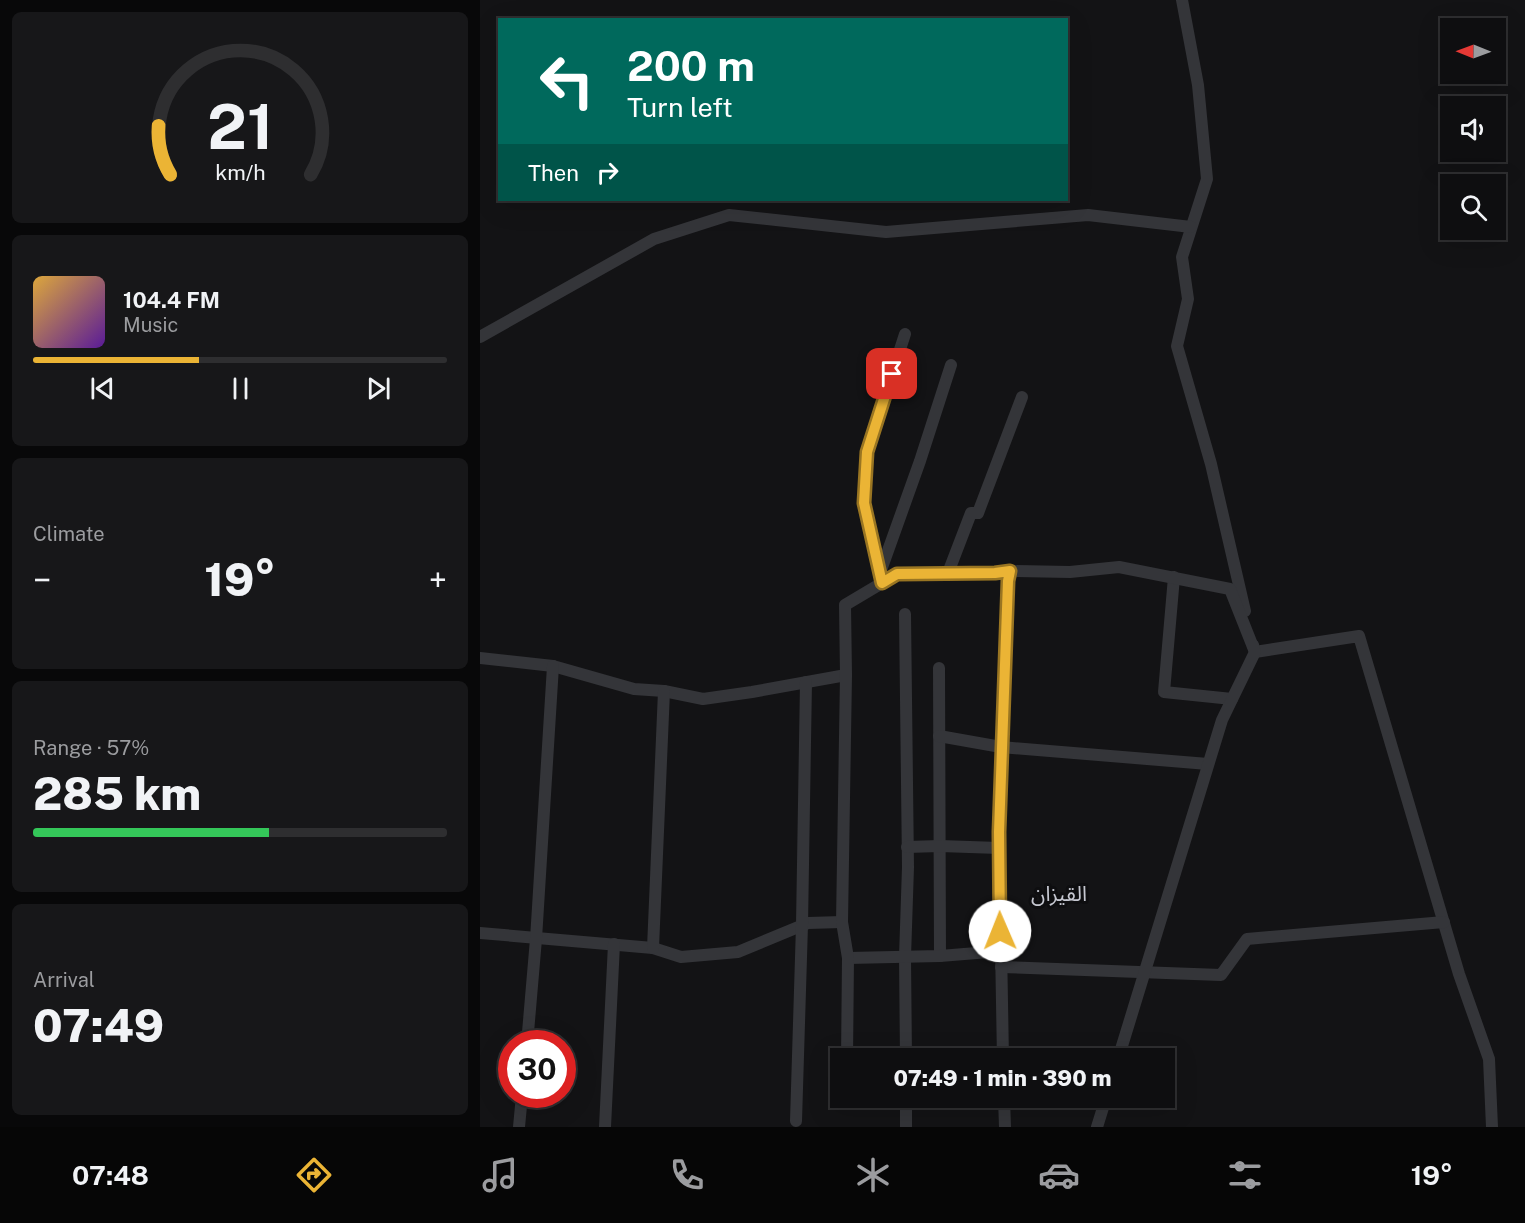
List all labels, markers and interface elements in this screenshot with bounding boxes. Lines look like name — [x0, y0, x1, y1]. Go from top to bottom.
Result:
north arrow — [1440, 18, 1506, 84]
map controls — [1440, 18, 1506, 240]
text: 200 m — [627, 41, 755, 90]
icon: left — [528, 42, 606, 120]
text: 21 — [207, 90, 273, 163]
text: Turn left — [627, 91, 733, 123]
button: sound — [1440, 96, 1506, 162]
icon: right — [591, 156, 624, 189]
text: km/h — [215, 160, 265, 185]
text: Then — [528, 160, 579, 186]
button: search — [1440, 174, 1506, 240]
text: 104.4 FM — [123, 287, 220, 313]
text: Music — [123, 313, 178, 337]
pin — [866, 348, 917, 399]
icon: arrive — [875, 357, 908, 390]
icon: previous — [86, 372, 119, 405]
icon: pause — [224, 372, 257, 405]
icon: next — [362, 372, 395, 405]
text: Climate — [33, 522, 105, 546]
text: 19° — [204, 553, 276, 606]
text: − — [33, 561, 51, 599]
text: + — [429, 561, 447, 599]
text: Range · 57% — [33, 736, 149, 760]
text: 285 km — [33, 767, 201, 820]
district label: القيزان — [1031, 881, 1087, 906]
position arrow — [968, 899, 1032, 963]
text: Arrival — [33, 968, 95, 992]
text: 07:49 — [33, 999, 164, 1052]
speed limit sign: 30 — [498, 1030, 576, 1108]
text: 07:49 · 1 min · 390 m — [893, 1065, 1112, 1091]
icon: directions — [293, 1154, 335, 1196]
icon: music — [479, 1154, 521, 1196]
icon: phone — [666, 1154, 708, 1196]
icon: climate — [852, 1154, 894, 1196]
icon: car — [1038, 1154, 1080, 1196]
icon: filters — [1224, 1154, 1266, 1196]
text: 07:48 — [72, 1159, 149, 1191]
text: 19° — [1411, 1159, 1453, 1191]

